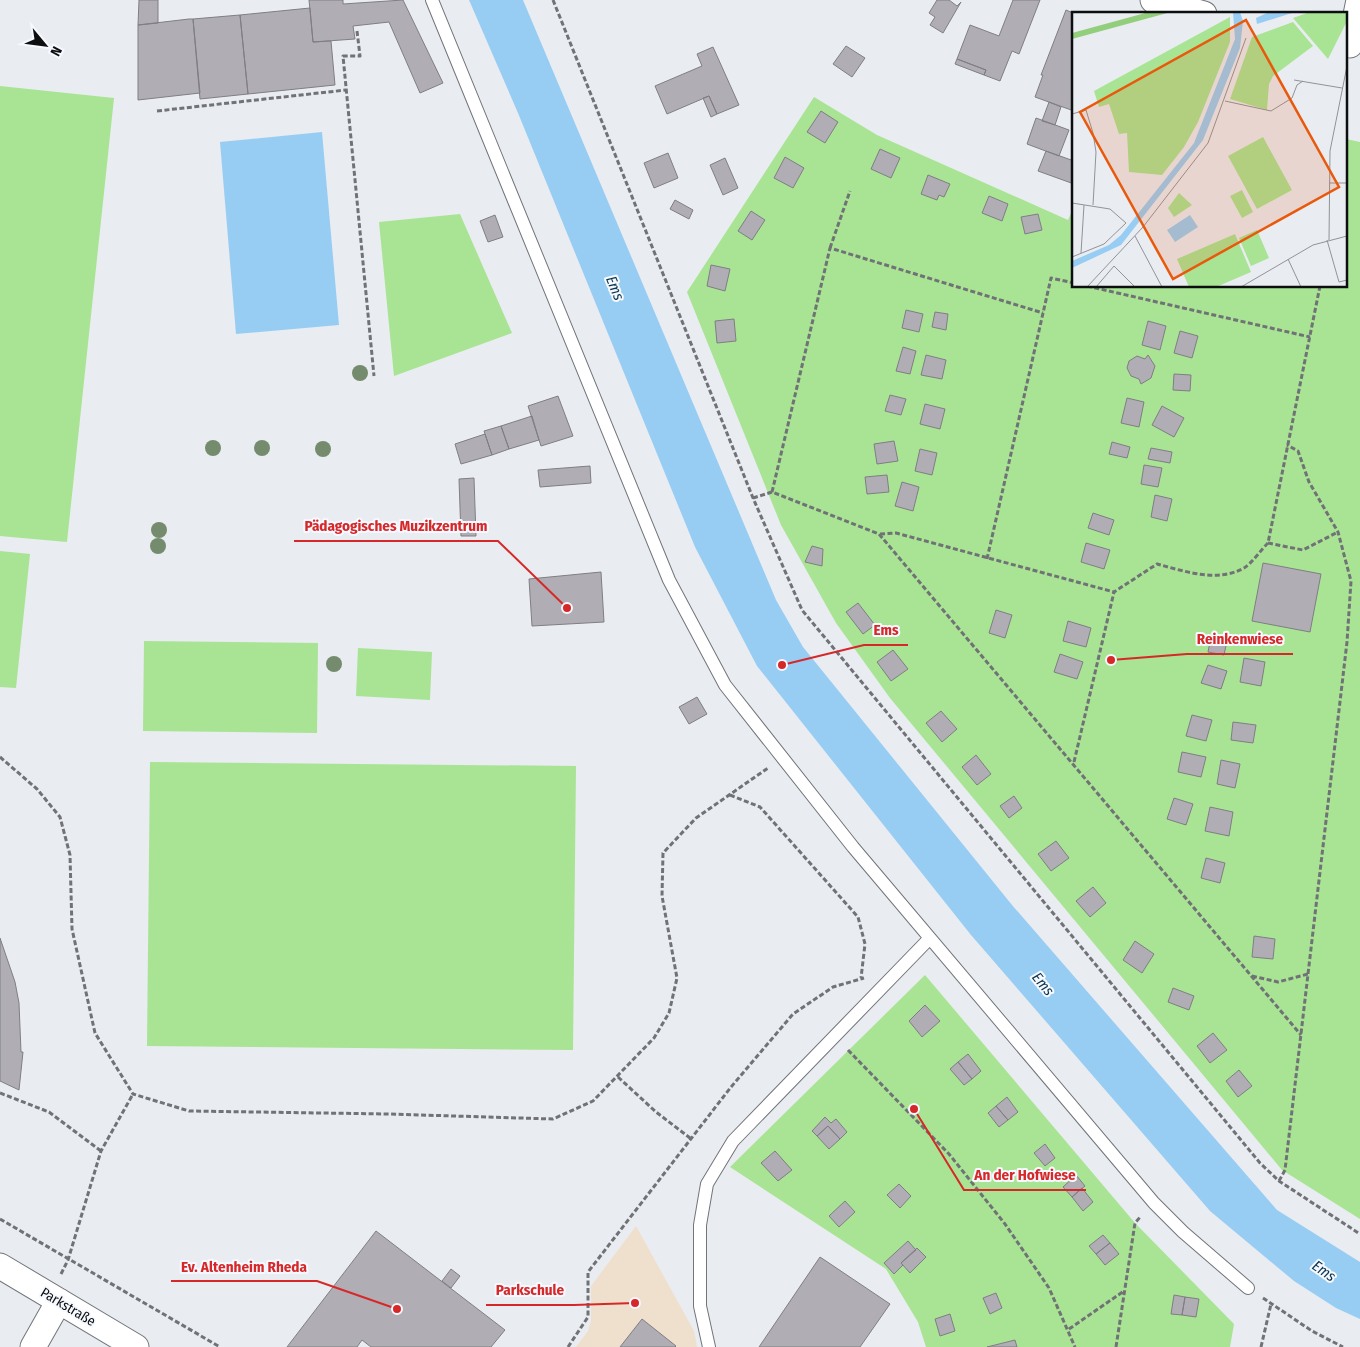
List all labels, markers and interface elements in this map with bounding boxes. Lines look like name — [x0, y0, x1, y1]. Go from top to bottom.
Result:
inset map — [1072, 12, 1348, 288]
north arrow — [20, 20, 70, 70]
text: N — [46, 43, 65, 59]
water label: Ems — [602, 273, 628, 303]
callout: Pädagogisches Muzikzentrum — [294, 511, 498, 541]
text: Pädagogisches Muzikzentrum — [304, 517, 488, 535]
callout: Ems — [864, 615, 908, 645]
text: Ems — [874, 621, 899, 639]
callout: Reinkenwiese — [1187, 624, 1293, 654]
text: Reinkenwiese — [1197, 630, 1284, 648]
water label: Ems — [1028, 969, 1058, 1000]
callout: An der Hofwiese — [964, 1160, 1086, 1190]
text: An der Hofwiese — [973, 1166, 1076, 1184]
callout: Ev. Altenheim Rheda — [171, 1251, 317, 1281]
water label: Ems — [1309, 1257, 1340, 1286]
text: Ev. Altenheim Rheda — [181, 1258, 308, 1276]
callout: Parkschule — [486, 1275, 574, 1305]
text: Parkschule — [496, 1281, 565, 1299]
street label: Parkstraße — [37, 1284, 99, 1330]

